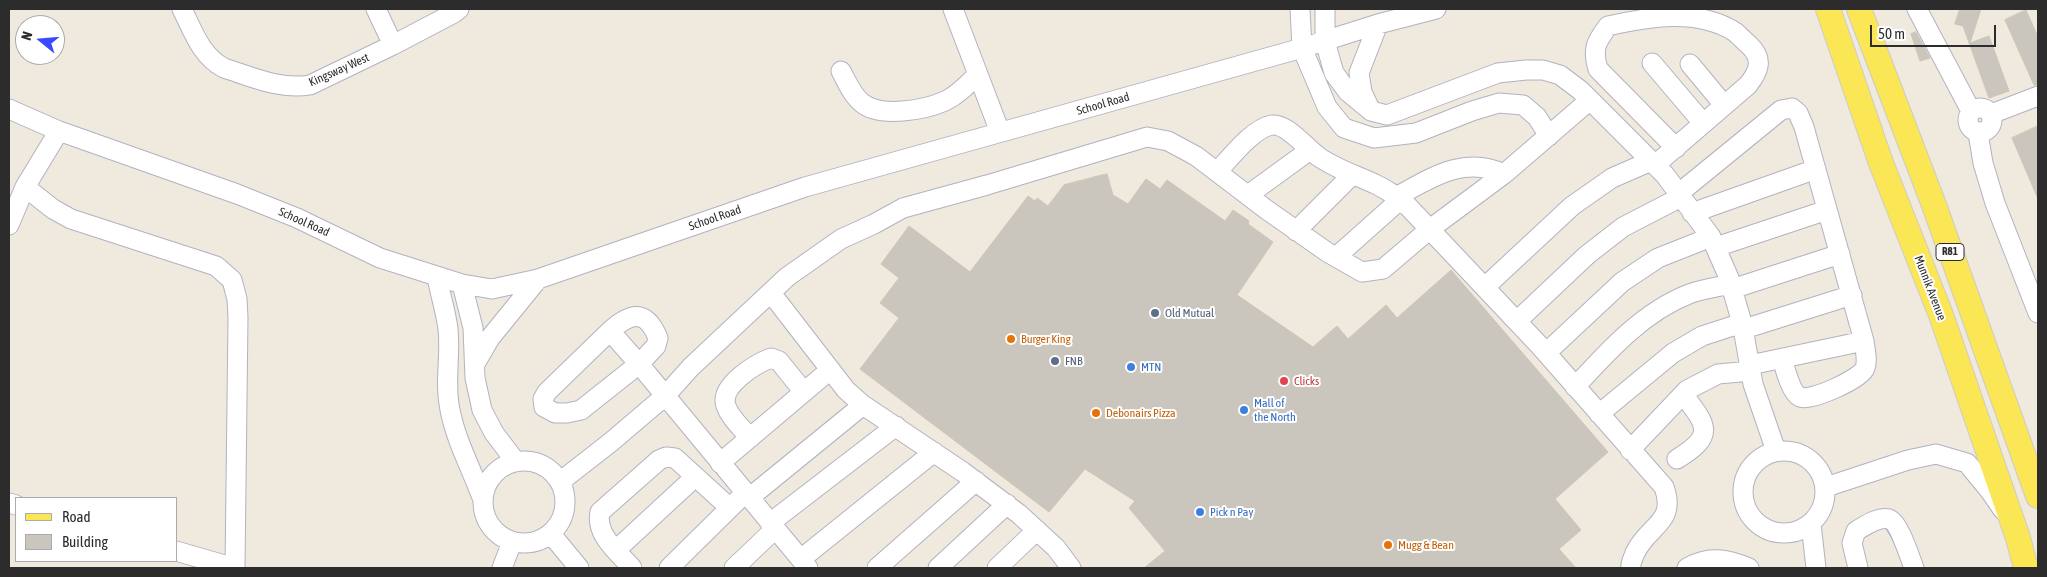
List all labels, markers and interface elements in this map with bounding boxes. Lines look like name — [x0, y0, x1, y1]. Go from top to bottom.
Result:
north arrow — [15, 15, 65, 65]
scale bar — [1872, 15, 1998, 47]
text: 50 m — [1878, 25, 1905, 42]
text: N — [18, 30, 35, 42]
street label: Kingsway West — [307, 50, 371, 90]
street label: School Road — [1075, 90, 1131, 118]
street label: School Road — [687, 202, 743, 234]
street label: School Road — [276, 204, 332, 240]
road number: R81 — [1936, 243, 1964, 260]
street label: Munnik Avenue — [1911, 254, 1949, 322]
place label: Old Mutual — [1165, 306, 1214, 320]
marker: Old Mutual — [1149, 307, 1161, 319]
place label: Burger King — [1021, 332, 1071, 346]
marker: Burger King — [1005, 333, 1017, 345]
place label: FNB — [1065, 354, 1083, 368]
marker: FNB — [1049, 355, 1061, 367]
place label: MTN — [1141, 360, 1161, 374]
marker: MTN — [1125, 361, 1137, 373]
place label: Clicks — [1294, 374, 1319, 388]
marker: Clicks — [1278, 375, 1290, 387]
place label: Mall of the North — [1254, 396, 1296, 424]
marker: Mall of the North — [1238, 404, 1250, 416]
place label: Debonairs Pizza — [1106, 406, 1176, 420]
marker: Debonairs Pizza — [1090, 407, 1102, 419]
legend — [15, 497, 178, 562]
place label: Pick n Pay — [1210, 505, 1253, 519]
marker: Pick n Pay — [1194, 506, 1206, 518]
text: Road — [62, 508, 91, 525]
text: Building — [62, 533, 108, 550]
place label: Mugg & Bean — [1398, 538, 1454, 552]
marker: Mugg & Bean — [1382, 539, 1394, 551]

